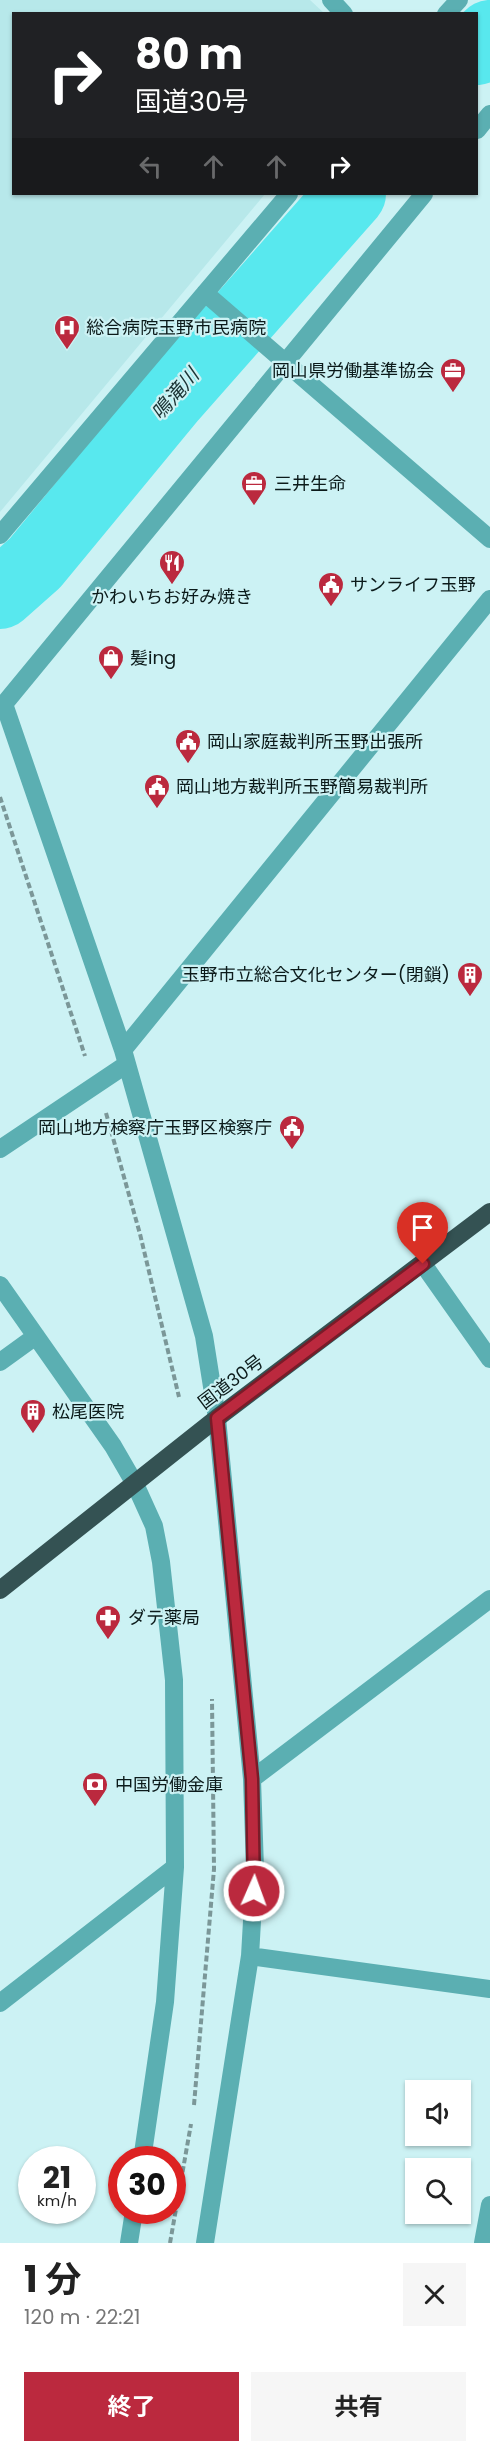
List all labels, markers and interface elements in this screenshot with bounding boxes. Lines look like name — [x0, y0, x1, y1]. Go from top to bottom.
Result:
text: 80 m — [135, 25, 243, 84]
icon: right — [36, 36, 114, 114]
text: 国道30号 — [135, 83, 249, 120]
icon: left — [134, 150, 167, 183]
icon: ahead — [197, 150, 230, 183]
icon: ahead — [260, 150, 293, 183]
icon: right — [323, 150, 356, 183]
hospital icon: 総合病院玉野市民病院 — [52, 313, 82, 351]
place label: 総合病院玉野市民病院 — [86, 315, 266, 340]
office icon: 岡山県労働基準協会 — [438, 356, 468, 394]
place label: 岡山県労働基準協会 — [272, 358, 434, 383]
water label: 鳴滝川 — [145, 361, 207, 426]
office icon: 三井生命 — [239, 469, 269, 507]
place label: 三井生命 — [274, 471, 346, 496]
restaurant icon: かわいちお好み焼き — [157, 548, 187, 586]
public building icon: サンライフ玉野 — [316, 570, 346, 608]
place label: サンライフ玉野 — [350, 572, 476, 597]
place label: かわいちお好み焼き — [91, 584, 253, 609]
shop icon: 髪ing — [96, 643, 126, 681]
place label: 髪ing — [130, 645, 176, 670]
public building icon: 岡山家庭裁判所玉野出張所 — [173, 727, 203, 765]
place label: 岡山家庭裁判所玉野出張所 — [207, 729, 423, 754]
public building icon: 岡山地方裁判所玉野簡易裁判所 — [142, 772, 172, 810]
place label: 岡山地方裁判所玉野簡易裁判所 — [176, 774, 428, 799]
building icon: 玉野市立総合文化センター(閉鎖) — [455, 960, 485, 998]
place label: 玉野市立総合文化センター(閉鎖) — [182, 962, 450, 987]
public building icon: 岡山地方検察庁玉野区検察庁 — [277, 1113, 307, 1151]
place label: 岡山地方検察庁玉野区検察庁 — [38, 1115, 272, 1140]
pin — [397, 1202, 448, 1264]
icon: arrive — [406, 1211, 439, 1244]
street label: 国道30号 — [193, 1349, 269, 1414]
building icon: 松尾医院 — [18, 1397, 48, 1435]
place label: 松尾医院 — [52, 1399, 124, 1424]
pharmacy icon: ダテ薬局 — [93, 1603, 123, 1641]
place label: ダテ薬局 — [128, 1605, 200, 1630]
bank icon: 中国労働金庫 — [80, 1770, 110, 1808]
place label: 中国労働金庫 — [115, 1772, 223, 1797]
position arrow — [222, 1859, 286, 1923]
map controls — [405, 2080, 471, 2224]
button: sound — [405, 2080, 471, 2146]
speed limit sign: 30 — [108, 2146, 186, 2224]
text: 21 — [43, 2156, 71, 2199]
button: search — [405, 2158, 471, 2224]
text: km/h — [37, 2190, 77, 2211]
text: 1 分 — [24, 2254, 81, 2305]
button: close — [403, 2263, 466, 2326]
text: 120 m · 22:21 — [24, 2303, 140, 2331]
button: 終了 — [24, 2372, 239, 2441]
button: 共有 — [251, 2372, 466, 2441]

